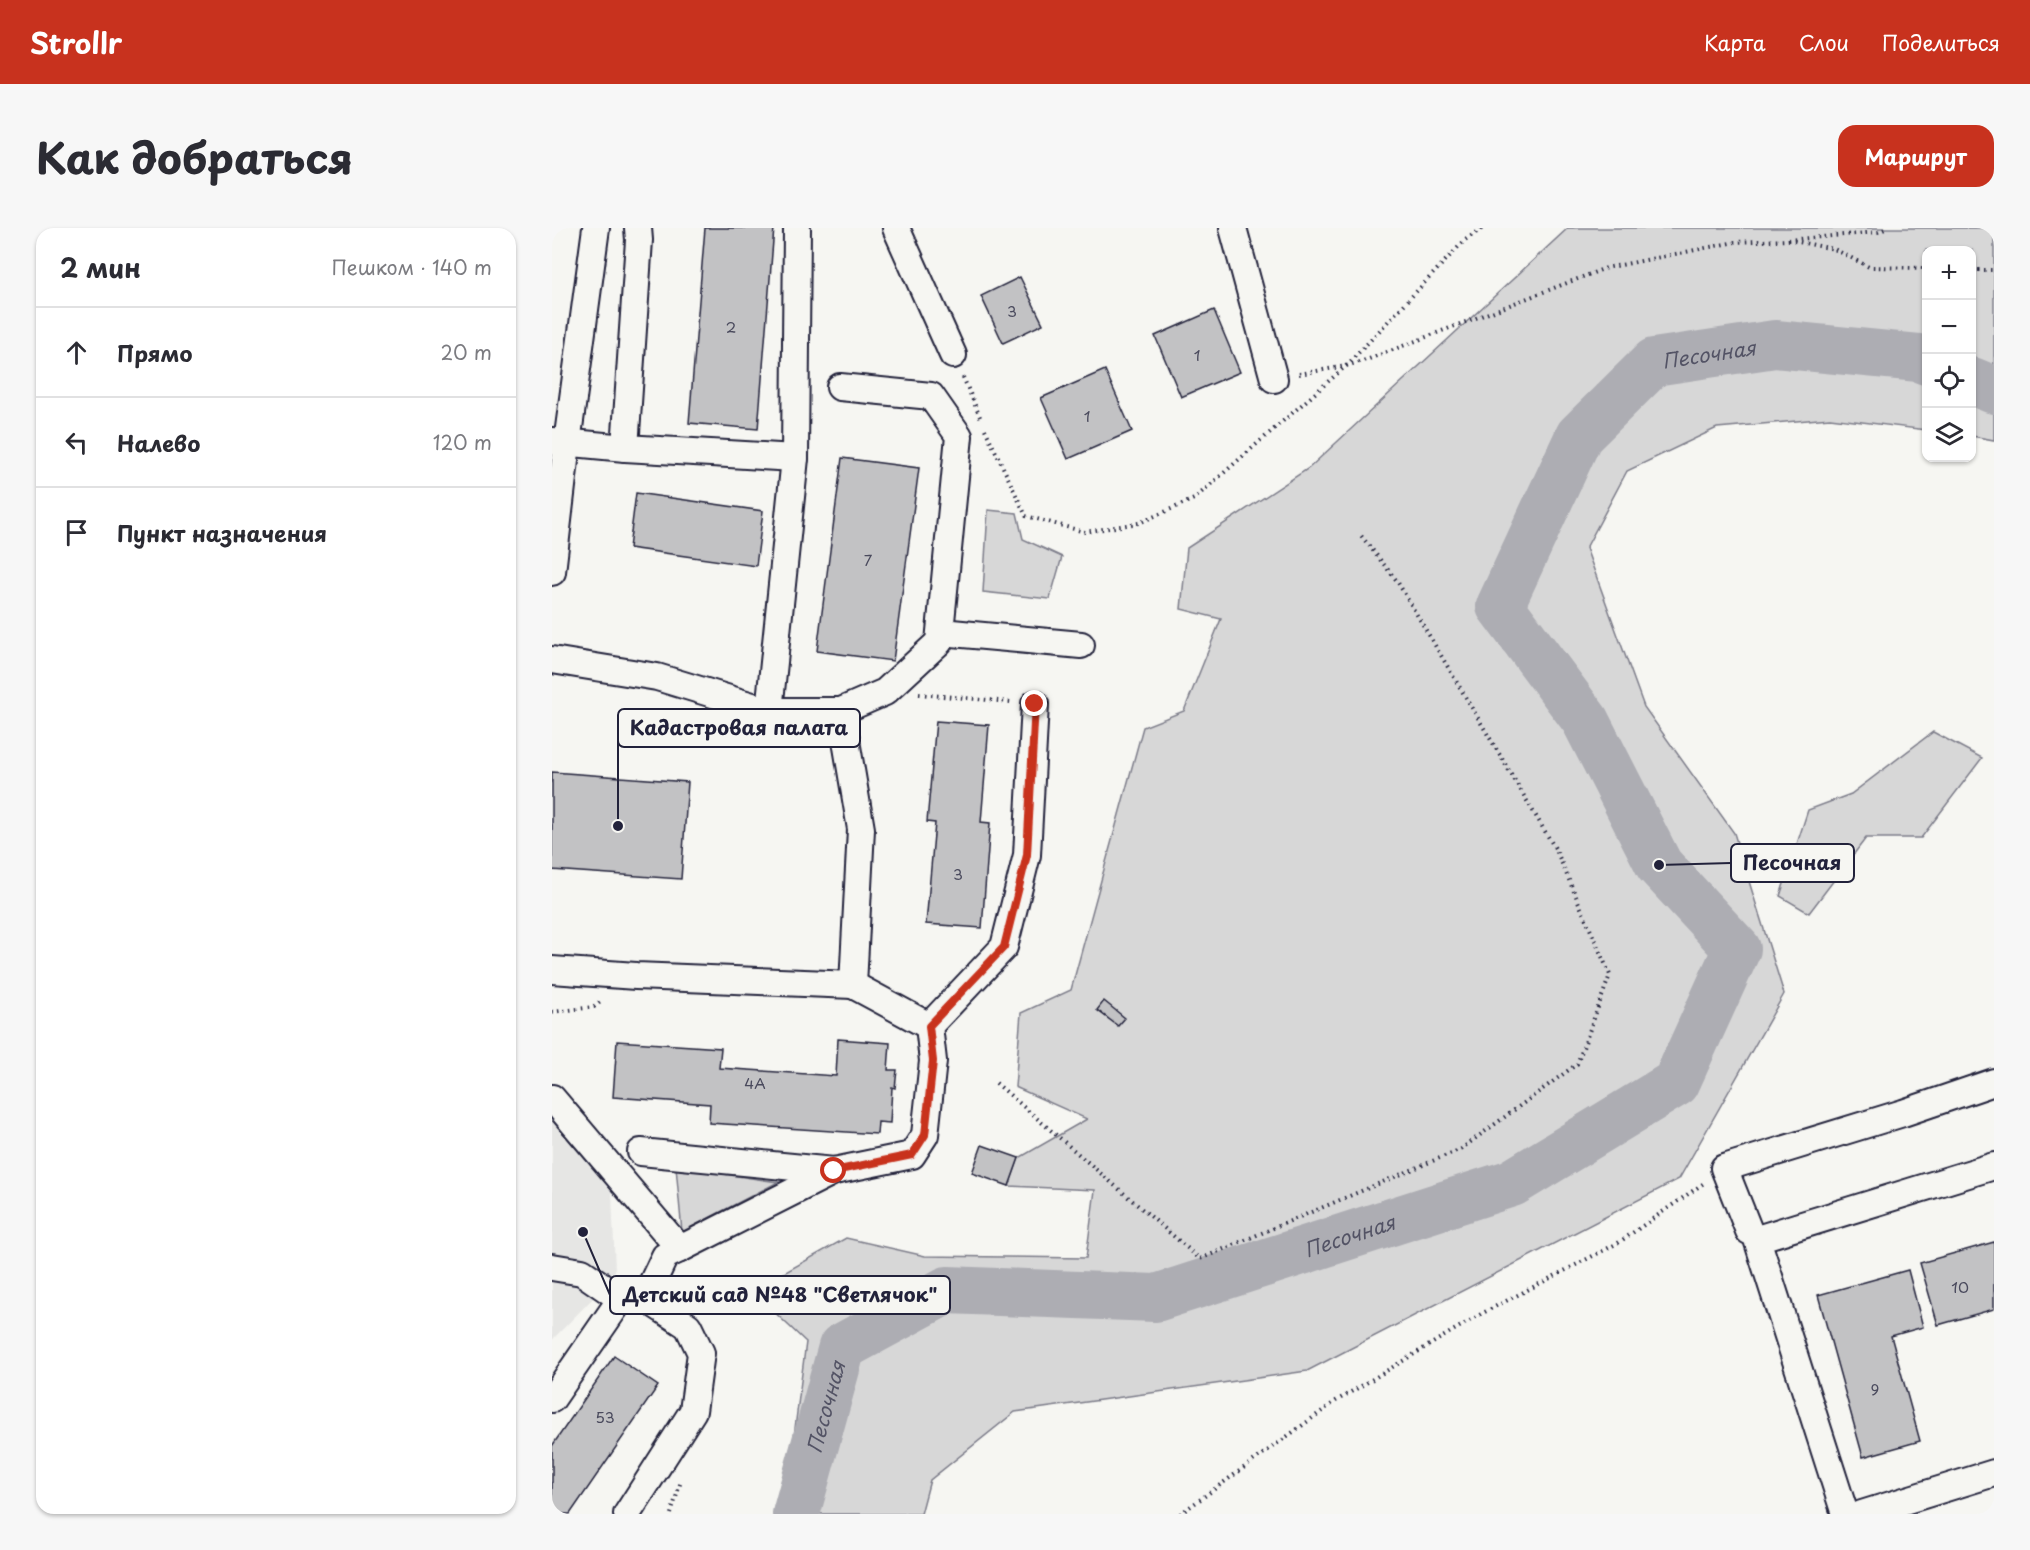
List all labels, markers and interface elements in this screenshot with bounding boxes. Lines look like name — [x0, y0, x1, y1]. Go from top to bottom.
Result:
text: Strollr — [30, 21, 122, 64]
text: Карта — [1704, 26, 1766, 58]
text: Слои — [1799, 26, 1849, 58]
text: Поделиться — [1882, 26, 2000, 58]
text: Как добраться — [36, 125, 353, 188]
button: Маршрут — [1838, 125, 1994, 187]
map controls — [1922, 246, 1976, 462]
button: + — [1922, 246, 1976, 300]
text: 2 мин — [60, 248, 141, 287]
text: Пешком · 140 m — [331, 252, 492, 282]
house number: 3 — [1007, 299, 1017, 322]
button: − — [1922, 300, 1976, 354]
house number: 2 — [726, 315, 736, 338]
water label: Песочная — [1660, 332, 1759, 376]
icon: ahead — [60, 336, 93, 369]
text: Прямо — [117, 336, 192, 369]
text: 20 m — [440, 337, 492, 367]
house number: 1 — [1194, 343, 1200, 366]
button: locate — [1922, 354, 1976, 408]
house number: 1 — [1084, 404, 1090, 427]
button: layers — [1922, 408, 1976, 462]
icon: left — [60, 426, 93, 459]
text: Налево — [117, 426, 200, 459]
text: 120 m — [433, 427, 492, 457]
icon: arrive — [60, 516, 93, 549]
text: Пункт назначения — [117, 516, 327, 549]
house number: 7 — [864, 548, 873, 571]
route end — [1021, 690, 1047, 716]
callout: Кадастровая палата — [618, 709, 860, 747]
text: Кадастровая палата — [630, 712, 848, 742]
callout: Песочная — [1731, 844, 1854, 882]
text: Песочная — [1743, 847, 1841, 877]
house number: 3 — [953, 862, 963, 885]
house number: 4А — [744, 1071, 766, 1094]
route start — [820, 1157, 846, 1183]
water label: Песочная — [1300, 1206, 1400, 1264]
house number: 10 — [1951, 1275, 1969, 1298]
callout: Детский сад №48 "Светлячок" — [610, 1276, 950, 1314]
text: Детский сад №48 "Светлячок" — [622, 1279, 937, 1309]
water label: Песочная — [799, 1356, 853, 1456]
house number: 9 — [1871, 1377, 1879, 1400]
house number: 53 — [595, 1405, 615, 1428]

